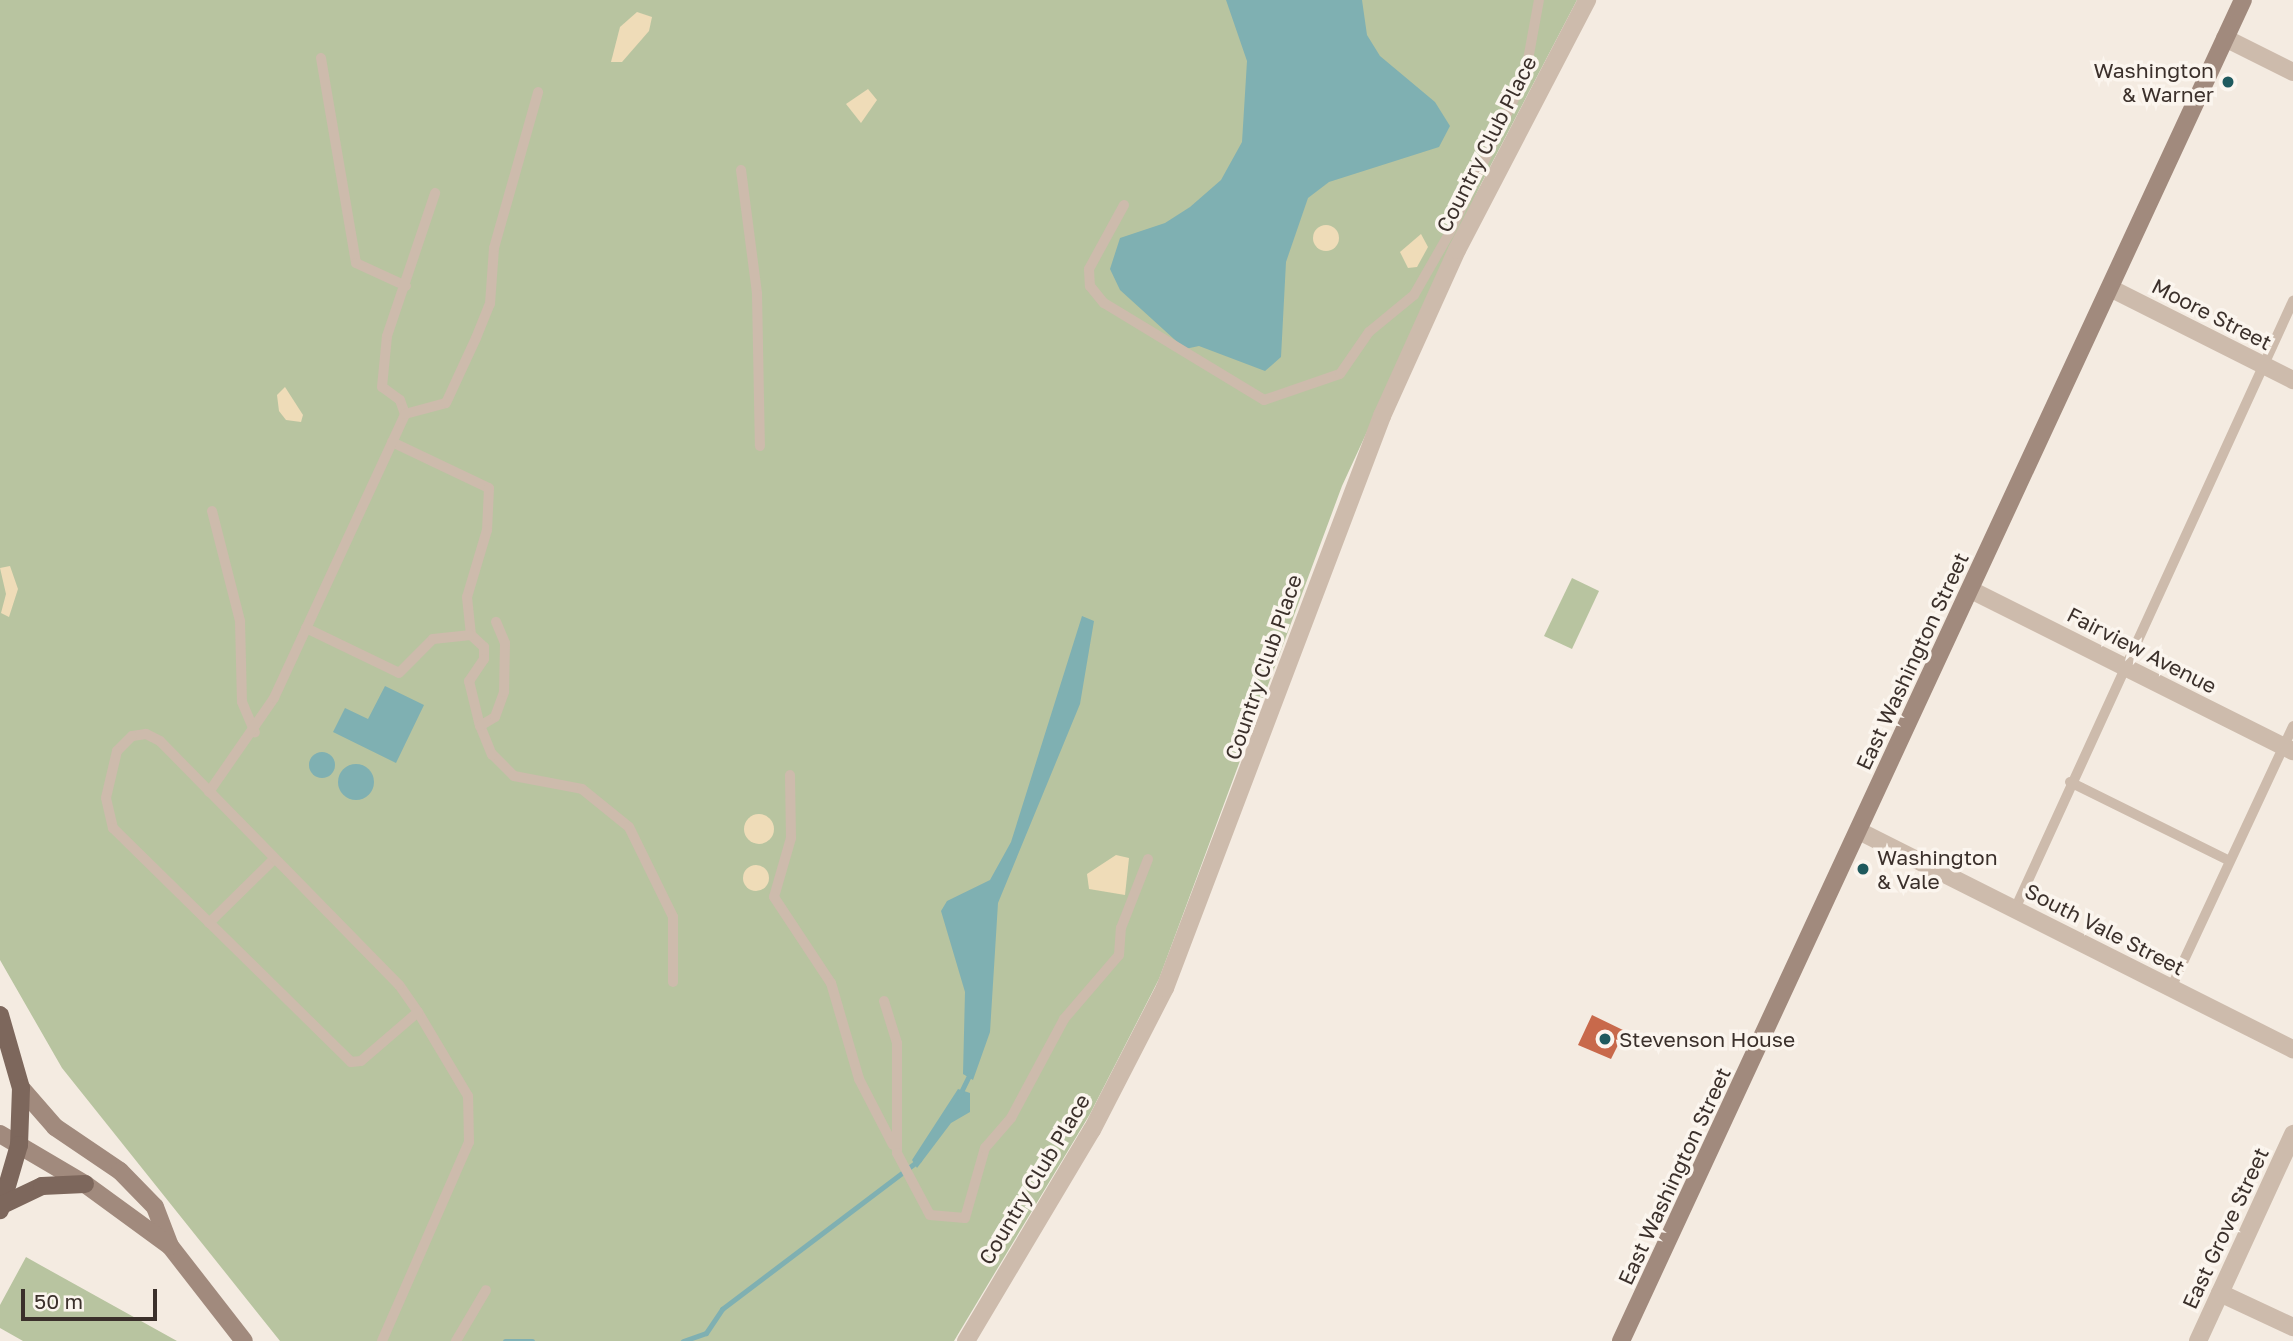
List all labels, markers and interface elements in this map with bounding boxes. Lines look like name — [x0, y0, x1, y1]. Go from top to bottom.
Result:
street label: Country Club Place — [1431, 52, 1541, 236]
place label: Washington & Warner — [2093, 57, 2214, 107]
marker: Washington & Warner — [2220, 74, 2236, 90]
street label: Moore Street — [2148, 273, 2276, 355]
street label: East Washington Street — [1850, 548, 1974, 774]
street label: Country Club Place — [1219, 571, 1307, 763]
street label: Fairview Avenue — [2063, 602, 2221, 698]
place label: Washington & Vale — [1877, 844, 1998, 894]
marker: Washington & Vale — [1855, 861, 1871, 877]
street label: South Vale Street — [2021, 878, 2189, 980]
place label: Stevenson House — [1619, 1026, 1795, 1052]
marker: Stevenson House — [1597, 1031, 1613, 1047]
street label: East Washington Street — [1612, 1063, 1736, 1289]
street label: Country Club Place — [973, 1089, 1095, 1269]
street label: East Grove Street — [2177, 1143, 2273, 1313]
scale bar — [24, 1274, 161, 1318]
text: 50 m — [34, 1288, 83, 1314]

